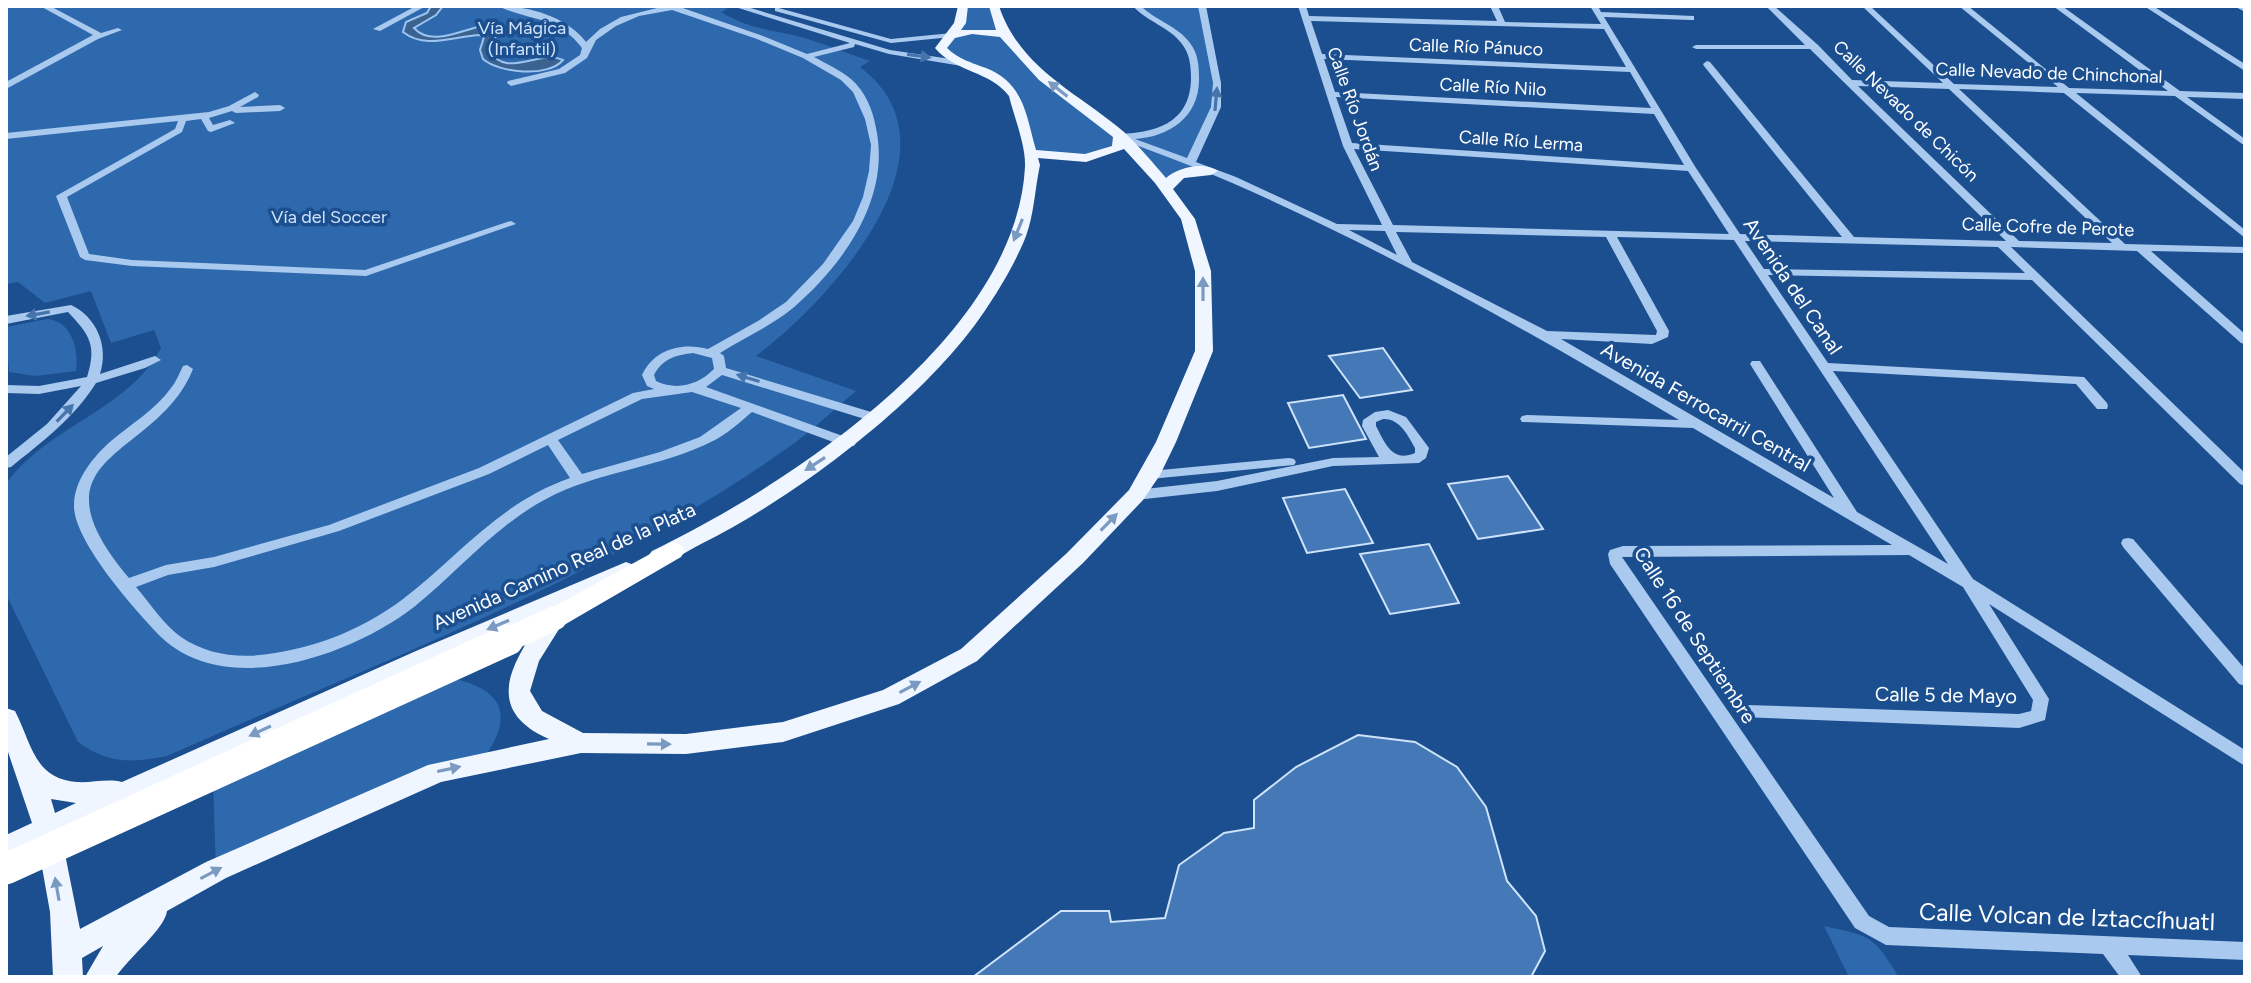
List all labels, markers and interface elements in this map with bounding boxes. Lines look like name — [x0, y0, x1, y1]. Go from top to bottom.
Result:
park label: Vía Mágica (Infantil) — [478, 17, 566, 60]
street label: Calle Río Pánuco — [1408, 34, 1544, 60]
street label: Calle Nevado de Chicón — [1829, 36, 1983, 186]
street label: Calle Río Jordán — [1322, 44, 1388, 174]
one-way arrow — [907, 50, 932, 62]
street label: Calle Nevado de Chinchonal — [1935, 58, 2163, 88]
street label: Calle Río Nilo — [1439, 73, 1547, 101]
one-way arrow — [1048, 81, 1068, 98]
one-way arrow — [1209, 86, 1222, 111]
street label: Calle Río Lerma — [1458, 126, 1584, 156]
park label: Vía del Soccer — [271, 206, 387, 228]
street label: Avenida del Canal — [1738, 213, 1848, 359]
street label: Calle Cofre de Perote — [1961, 213, 2135, 241]
one-way arrow — [1012, 218, 1025, 242]
one-way arrow — [1197, 276, 1209, 301]
one-way arrow — [26, 308, 51, 320]
street label: Avenida Ferrocarril Central — [1597, 337, 1815, 477]
one-way arrow — [736, 372, 760, 384]
one-way arrow — [55, 404, 73, 423]
one-way arrow — [804, 457, 826, 471]
street label: Avenida Camino Real de la Plata — [429, 497, 699, 635]
one-way arrow — [1099, 513, 1117, 532]
street label: Calle 16 de Septiembre — [1629, 542, 1761, 728]
one-way arrow — [486, 619, 510, 632]
one-way arrow — [899, 680, 921, 694]
street label: Calle 5 de Mayo — [1875, 682, 2017, 708]
one-way arrow — [249, 724, 272, 738]
one-way arrow — [647, 737, 672, 750]
one-way arrow — [437, 762, 462, 775]
one-way arrow — [200, 866, 223, 879]
one-way arrow — [51, 876, 63, 901]
street label: Calle Volcan de Iztaccíhuatl — [1919, 897, 2215, 936]

